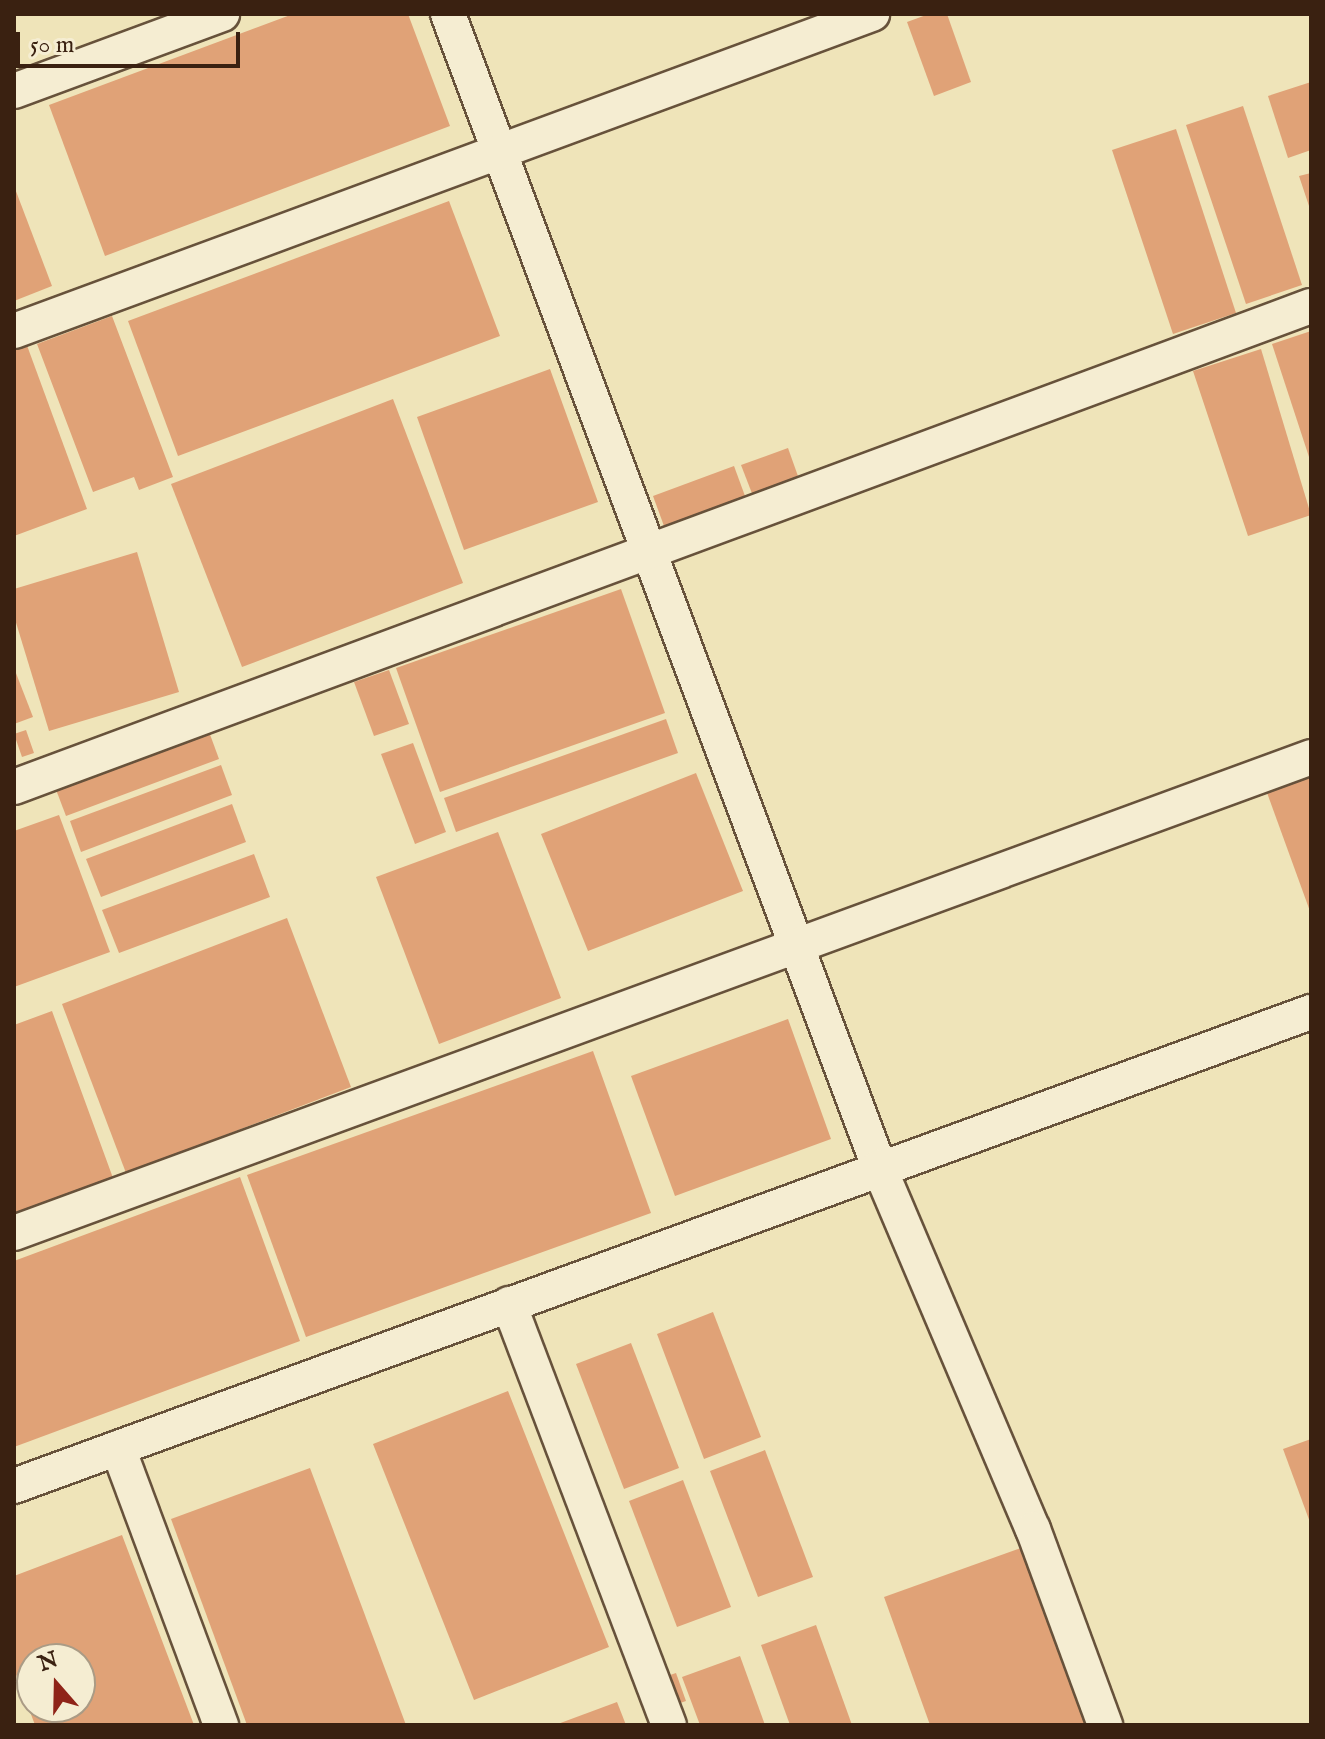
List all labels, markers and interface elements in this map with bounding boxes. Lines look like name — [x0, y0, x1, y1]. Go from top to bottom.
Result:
scale bar — [20, 16, 244, 66]
text: 50 m — [30, 30, 74, 61]
north arrow — [16, 1643, 96, 1723]
text: N — [35, 1646, 62, 1679]

